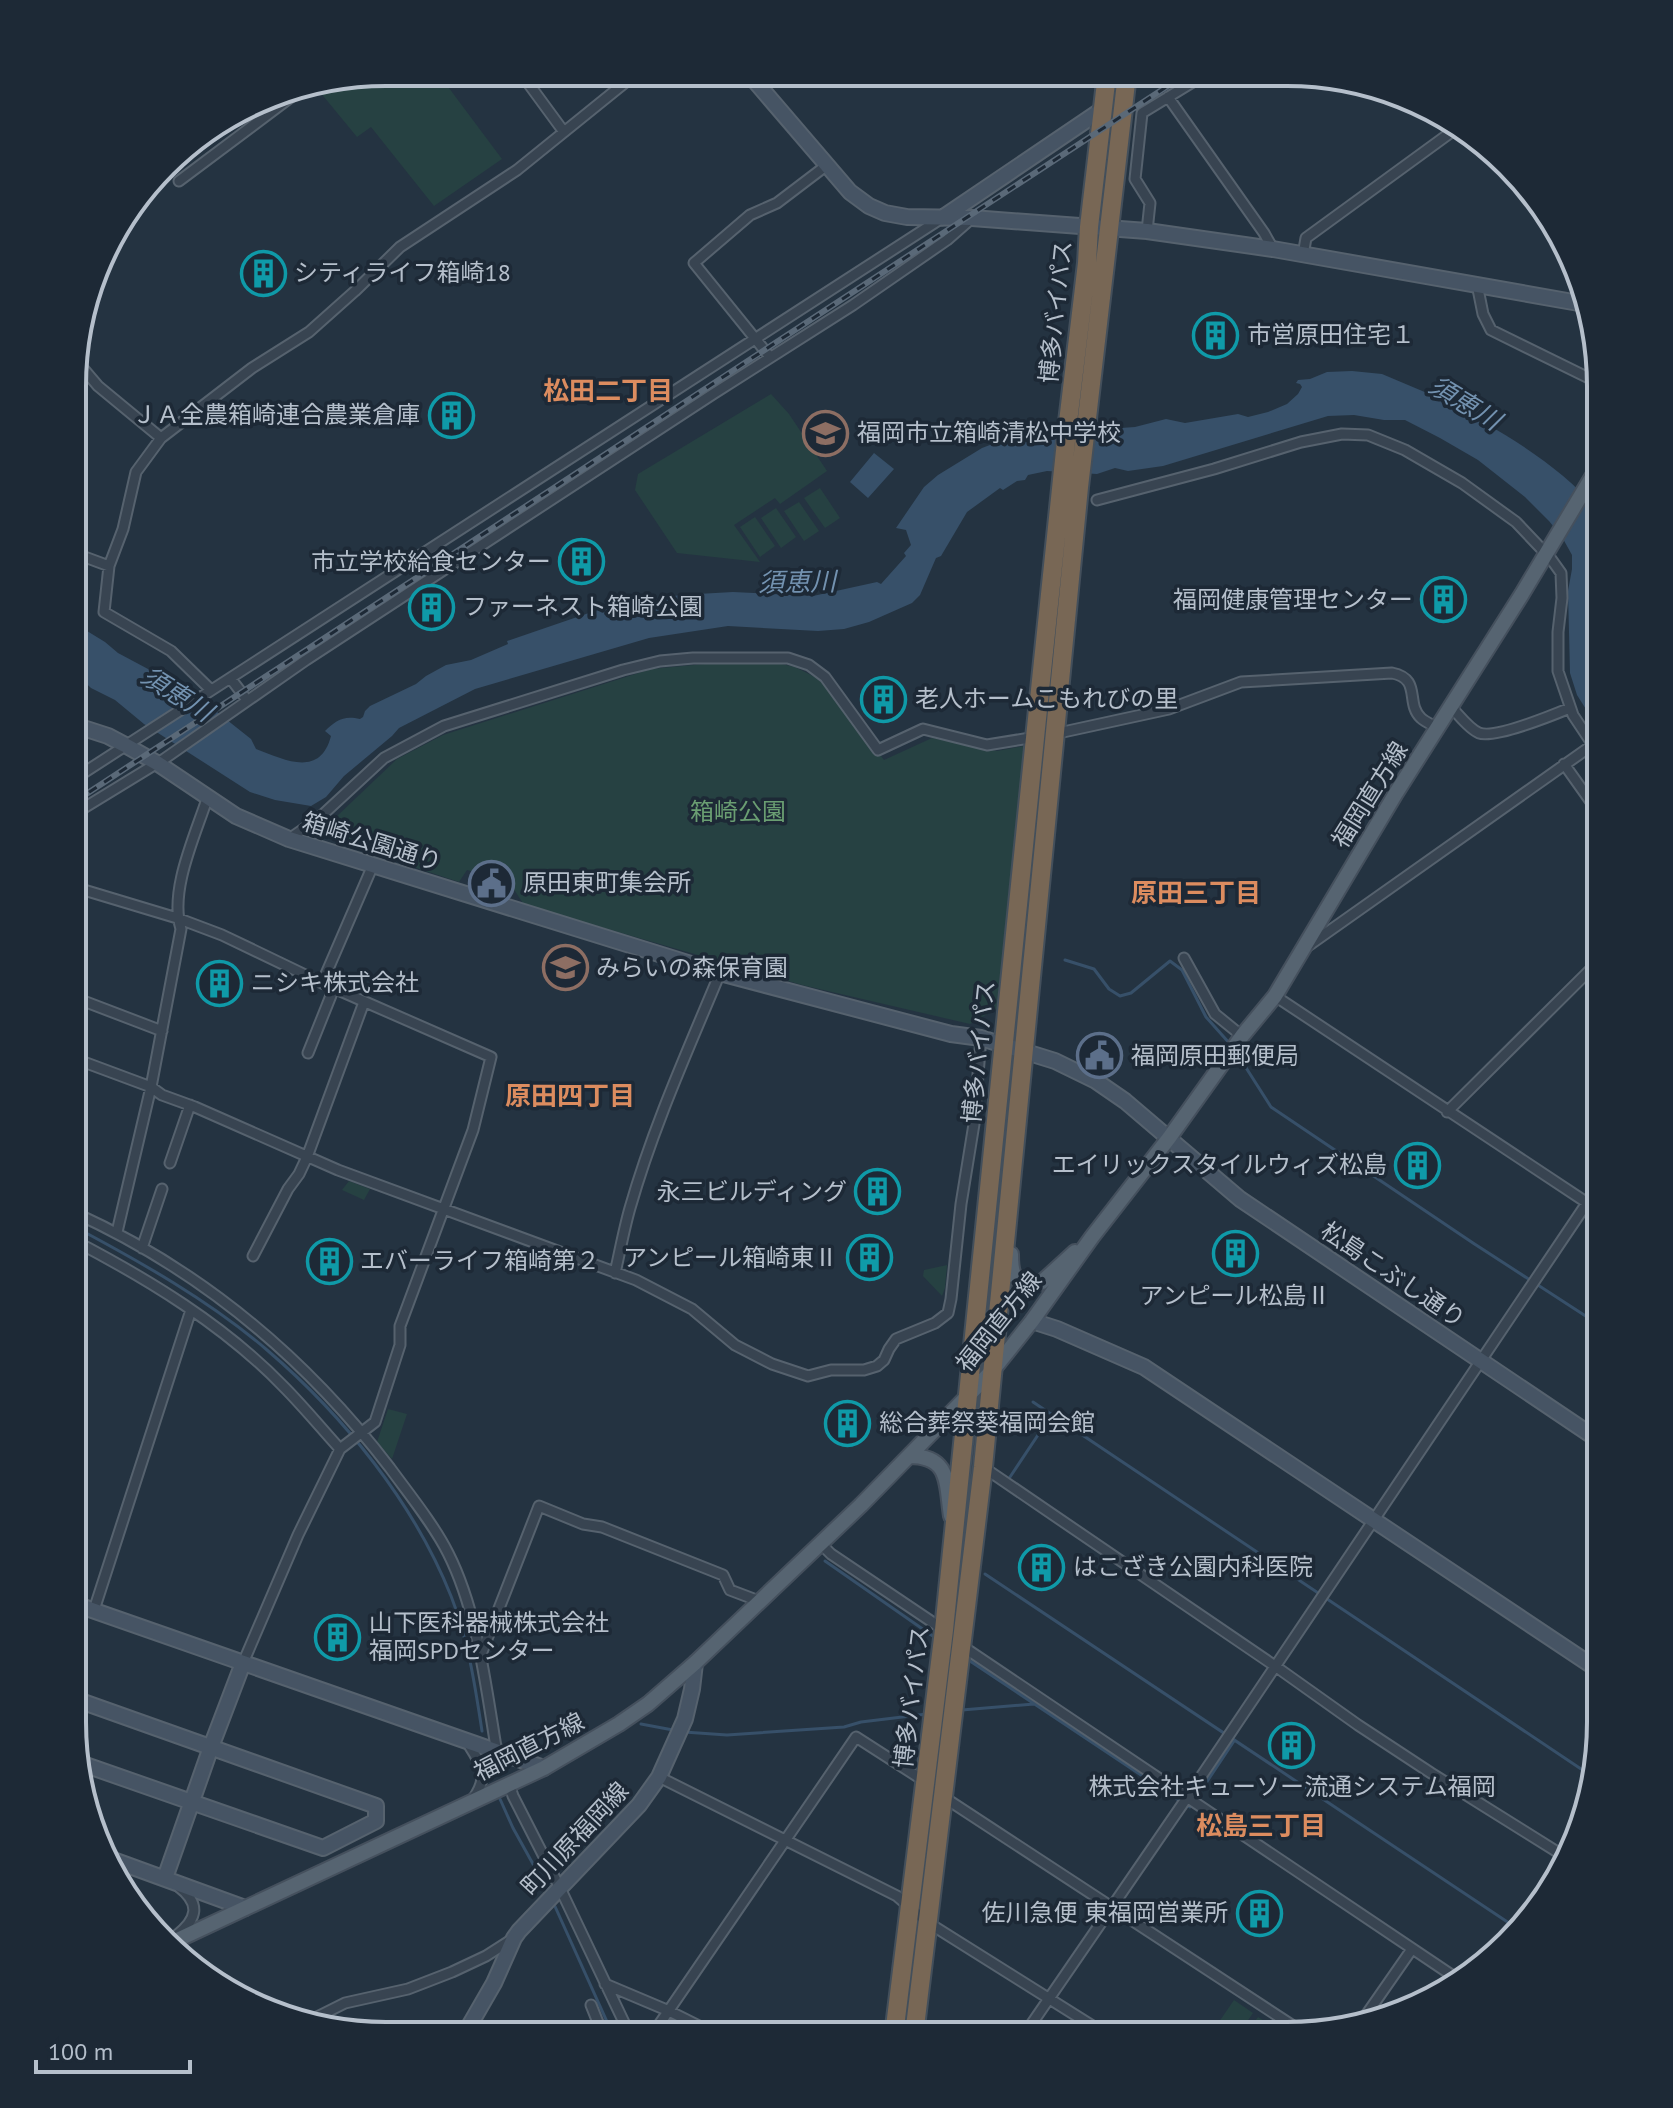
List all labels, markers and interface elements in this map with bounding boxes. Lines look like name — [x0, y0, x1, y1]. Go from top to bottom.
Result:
street label: 博多バイパス — [1033, 239, 1078, 385]
building icon: シティライフ箱崎18 — [239, 249, 287, 297]
place label: シティライフ箱崎18 — [294, 257, 511, 288]
building icon: 市営原田住宅１ — [1192, 311, 1240, 359]
place label: 市営原田住宅１ — [1247, 319, 1415, 350]
water label: 須恵川 — [1423, 368, 1510, 438]
district label: 松田二丁目 — [543, 374, 673, 407]
building icon: ＪＡ全農箱崎連合農業倉庫 — [427, 391, 475, 439]
place label: ＪＡ全農箱崎連合農業倉庫 — [132, 399, 420, 430]
school or university icon: 福岡市立箱崎清松中学校 — [802, 409, 850, 457]
place label: 福岡市立箱崎清松中学校 — [857, 417, 1121, 448]
building icon: 市立学校給食センター — [558, 538, 606, 586]
place label: 市立学校給食センター — [311, 546, 551, 577]
water label: 須恵川 — [758, 564, 839, 599]
building icon: 福岡健康管理センター — [1420, 576, 1468, 624]
building icon: ファーネスト箱崎公園 — [408, 583, 456, 631]
place label: 福岡健康管理センター — [1173, 584, 1413, 615]
place label: ファーネスト箱崎公園 — [463, 591, 703, 622]
water label: 須恵川 — [135, 659, 222, 730]
building icon: 老人ホームこもれびの里 — [860, 675, 908, 723]
place label: 老人ホームこもれびの里 — [915, 683, 1178, 714]
street label: 福岡直方線 — [1325, 736, 1415, 854]
park label: 箱崎公園 — [690, 796, 786, 827]
street label: 箱崎公園通り — [299, 806, 446, 877]
public building icon: 原田東町集会所 — [468, 859, 516, 907]
place label: 原田東町集会所 — [523, 867, 691, 898]
district label: 原田三丁目 — [1131, 876, 1261, 909]
school or university icon: みらいの森保育園 — [541, 944, 589, 992]
place label: みらいの森保育園 — [596, 952, 788, 983]
building icon: ニシキ株式会社 — [196, 959, 244, 1007]
place label: ニシキ株式会社 — [251, 967, 419, 998]
street label: 博多バイパス — [956, 979, 1001, 1125]
public building icon: 福岡原田郵便局 — [1076, 1032, 1124, 1080]
place label: 福岡原田郵便局 — [1131, 1040, 1299, 1071]
district label: 原田四丁目 — [505, 1079, 635, 1112]
building icon: エイリックスタイルウィズ松島 — [1394, 1141, 1442, 1189]
place label: エイリックスタイルウィズ松島 — [1052, 1149, 1387, 1180]
building icon: 永三ビルディング — [854, 1168, 902, 1216]
place label: 永三ビルディング — [657, 1176, 847, 1207]
street label: 松島こぶし通り — [1315, 1215, 1472, 1334]
building icon: アンピール松島Ⅱ — [1211, 1230, 1259, 1278]
building icon: アンピール箱崎東Ⅱ — [845, 1234, 893, 1282]
building icon: エバーライフ箱崎第２ — [305, 1237, 353, 1285]
place label: アンピール箱崎東Ⅱ — [623, 1242, 838, 1273]
place label: エバーライフ箱崎第２ — [360, 1245, 600, 1276]
street label: 福岡直方線 — [949, 1265, 1048, 1378]
place label: アンピール松島Ⅱ — [1139, 1280, 1331, 1311]
building icon: 総合葬祭葵福岡会館 — [824, 1399, 872, 1447]
place label: 総合葬祭葵福岡会館 — [879, 1407, 1095, 1438]
building icon: はこざき公園内科医院 — [1018, 1543, 1066, 1591]
place label: はこざき公園内科医院 — [1073, 1551, 1313, 1582]
place label: 山下医科器械株式会社 福岡SPDセンター — [369, 1607, 609, 1666]
building icon: 山下医科器械株式会社 福岡SPDセンター — [314, 1613, 362, 1661]
street label: 博多バイパス — [887, 1624, 936, 1770]
street label: 福岡直方線 — [468, 1706, 589, 1788]
building icon: 株式会社キューソー流通システム福岡 — [1268, 1721, 1316, 1769]
place label: 株式会社キューソー流通システム福岡 — [1088, 1771, 1496, 1802]
street label: 町川原福岡線 — [514, 1775, 635, 1902]
district label: 松島三丁目 — [1196, 1809, 1326, 1842]
building icon: 佐川急便 東福岡営業所 — [1235, 1889, 1283, 1937]
place label: 佐川急便 東福岡営業所 — [982, 1897, 1228, 1928]
scale bar — [36, 2024, 190, 2074]
text: 100 m — [48, 2036, 113, 2067]

